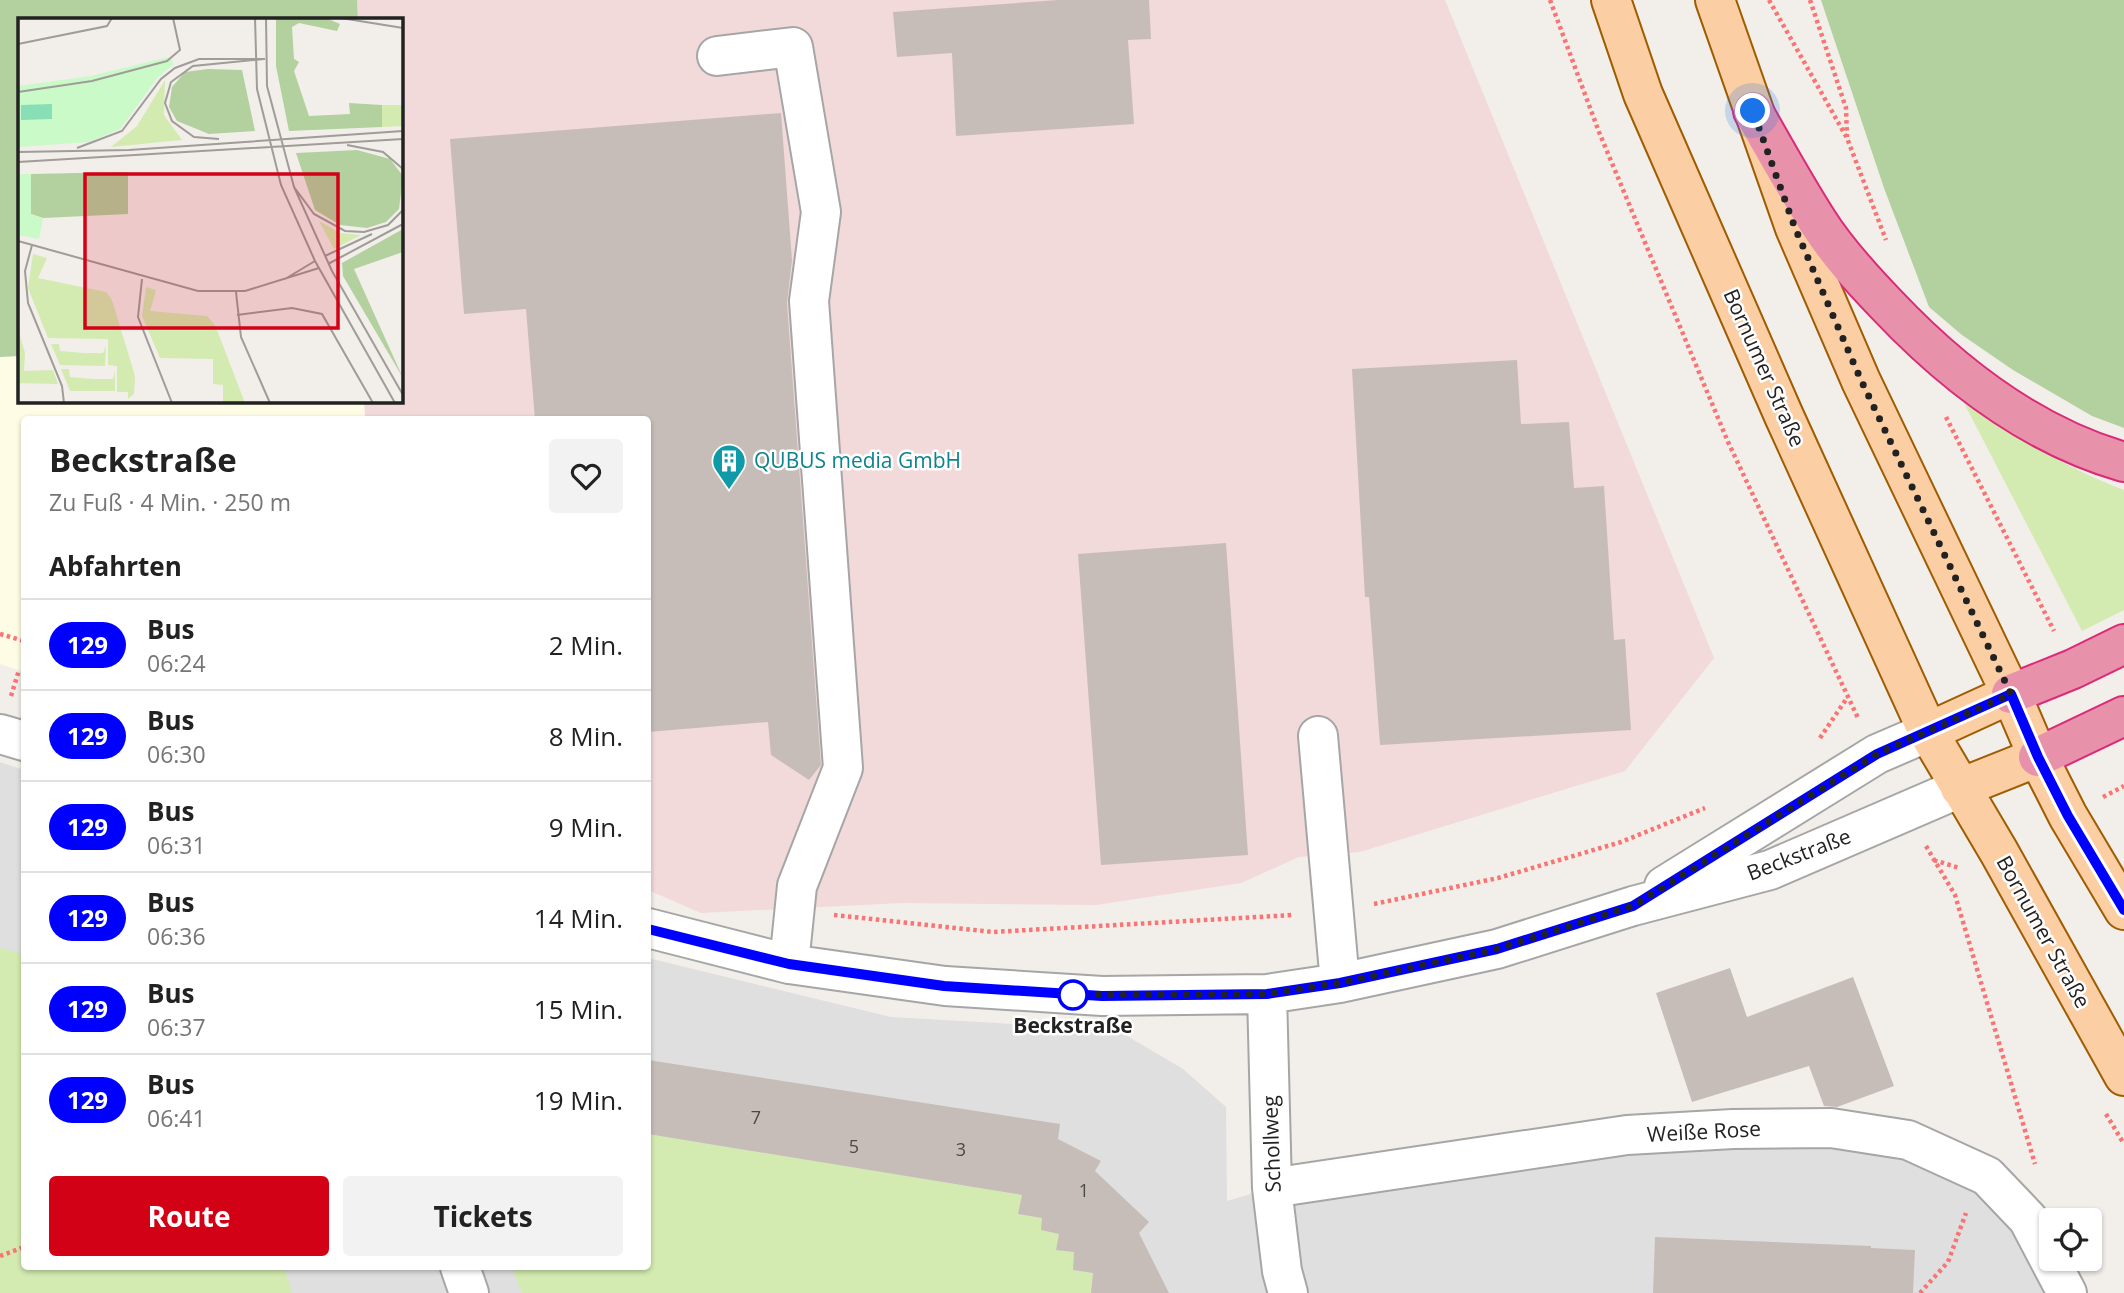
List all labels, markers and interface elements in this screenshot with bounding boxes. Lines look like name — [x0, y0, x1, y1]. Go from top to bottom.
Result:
inset map — [18, 18, 402, 402]
your location — [1735, 93, 1770, 128]
street label: Bornumer Straße — [1718, 284, 1812, 451]
text: Beckstraße — [49, 437, 237, 482]
button: heart — [549, 439, 623, 513]
building icon: QUBUS media GmbH — [710, 442, 748, 491]
place label: QUBUS media GmbH — [754, 446, 961, 474]
text: Zu Fuß · 4 Min. · 250 m — [49, 486, 291, 518]
text: Abfahrten — [49, 548, 182, 584]
text: Bus — [147, 611, 194, 647]
text: 2 Min. — [549, 627, 623, 663]
text: 129 — [67, 628, 108, 661]
text: 06:24 — [147, 647, 206, 679]
text: Bus — [147, 702, 194, 738]
text: 8 Min. — [549, 718, 623, 754]
text: 129 — [67, 719, 108, 752]
text: 06:30 — [147, 738, 206, 770]
text: Bus — [147, 793, 194, 829]
text: 9 Min. — [549, 809, 623, 845]
text: 129 — [67, 810, 108, 843]
street label: Beckstraße — [1743, 821, 1855, 887]
text: 06:31 — [147, 829, 206, 861]
street label: Bornumer Straße — [1990, 850, 2097, 1013]
text: Bus — [147, 884, 194, 920]
text: 14 Min. — [534, 900, 623, 936]
text: 129 — [67, 901, 108, 934]
text: 06:36 — [147, 920, 206, 952]
text: Bus — [147, 975, 194, 1011]
marker: Beckstraße — [1058, 980, 1088, 1010]
text: 15 Min. — [534, 991, 623, 1027]
text: 129 — [67, 992, 108, 1025]
text: 06:37 — [147, 1011, 206, 1043]
place label: Beckstraße — [1013, 1011, 1133, 1039]
text: Bus — [147, 1066, 194, 1102]
text: 19 Min. — [534, 1082, 623, 1118]
text: 129 — [67, 1083, 108, 1116]
street label: Schollweg — [1255, 1095, 1287, 1193]
text: 06:41 — [147, 1102, 206, 1134]
house number: 7 — [751, 1105, 761, 1129]
street label: Weiße Rose — [1646, 1114, 1762, 1148]
house number: 5 — [849, 1134, 859, 1158]
house number: 3 — [956, 1137, 966, 1161]
button: Route — [49, 1176, 329, 1256]
button: Tickets — [343, 1176, 623, 1256]
house number: 1 — [1079, 1178, 1089, 1202]
map controls — [2039, 1208, 2102, 1271]
button: locate — [2039, 1208, 2102, 1271]

